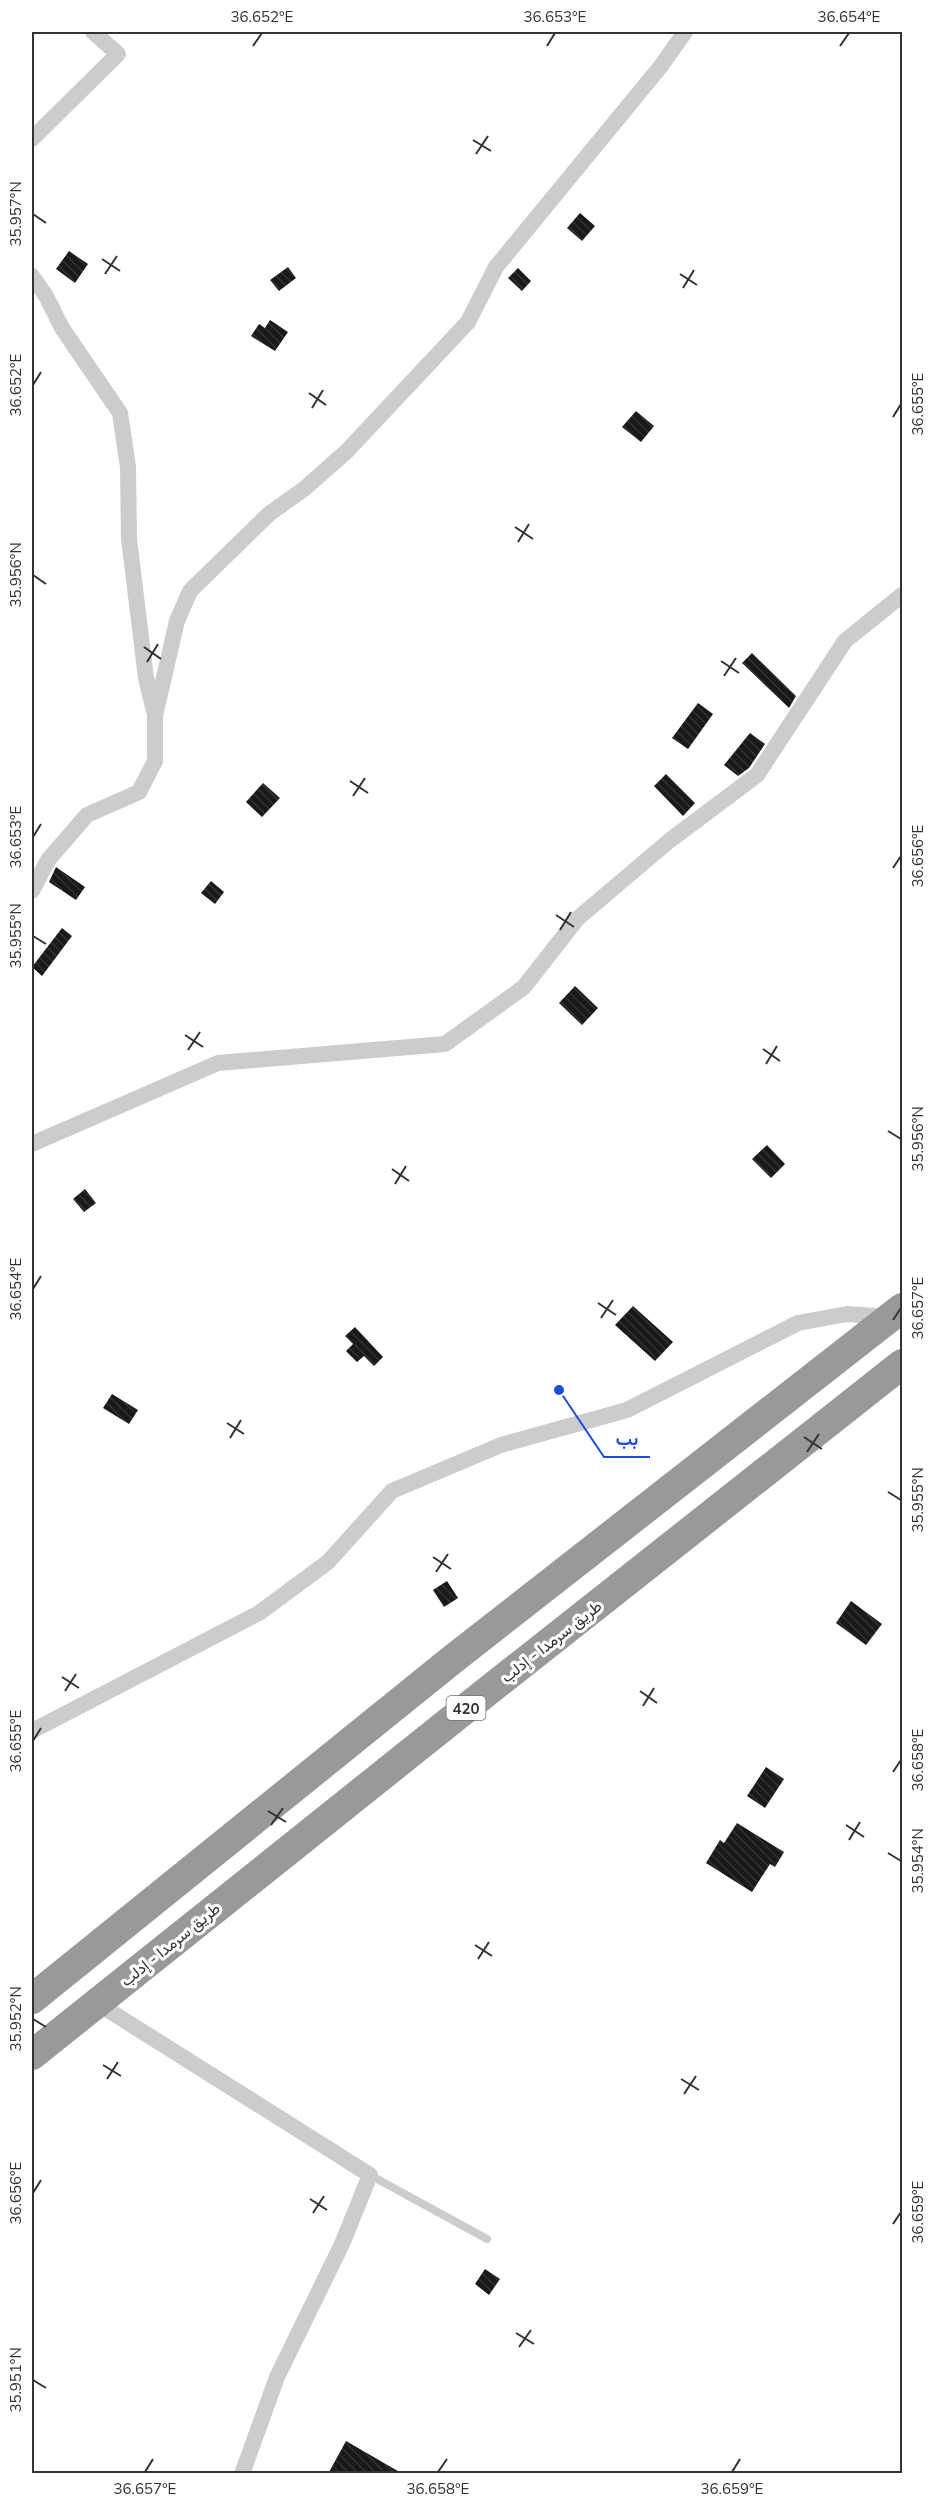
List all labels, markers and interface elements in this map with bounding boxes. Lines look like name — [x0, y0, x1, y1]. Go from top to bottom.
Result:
text: 36.652°E — [231, 7, 294, 26]
text: 36.653°E — [524, 7, 587, 26]
text: 36.654°E — [818, 7, 881, 26]
text: 35.957°N — [6, 181, 25, 247]
text: 36.652°E — [6, 353, 25, 416]
text: 36.655°E — [908, 372, 927, 435]
text: 35.956°N — [6, 542, 25, 608]
text: 36.653°E — [6, 805, 25, 868]
text: 36.656°E — [908, 824, 927, 887]
text: 35.955°N — [6, 903, 25, 969]
text: 35.956°N — [908, 1106, 927, 1172]
text: 36.654°E — [6, 1257, 25, 1320]
text: 36.657°E — [908, 1276, 927, 1339]
callout: بب — [604, 1421, 650, 1457]
text: بب — [616, 1427, 638, 1450]
text: 35.955°N — [908, 1467, 927, 1533]
street label: طريق سرمدا - إدلب — [497, 1595, 606, 1687]
road number: 420 — [446, 1696, 486, 1720]
text: 36.655°E — [6, 1709, 25, 1772]
text: 36.658°E — [908, 1728, 927, 1791]
text: 35.954°N — [908, 1828, 927, 1894]
street label: طريق سرمدا - إدلب — [116, 1898, 225, 1991]
text: 35.952°N — [6, 1986, 25, 2052]
text: 36.656°E — [6, 2161, 25, 2224]
text: 36.659°E — [908, 2180, 927, 2243]
text: 35.951°N — [6, 2347, 25, 2413]
text: 36.657°E — [114, 2479, 177, 2498]
text: 36.658°E — [407, 2479, 470, 2498]
text: 36.659°E — [701, 2479, 764, 2498]

